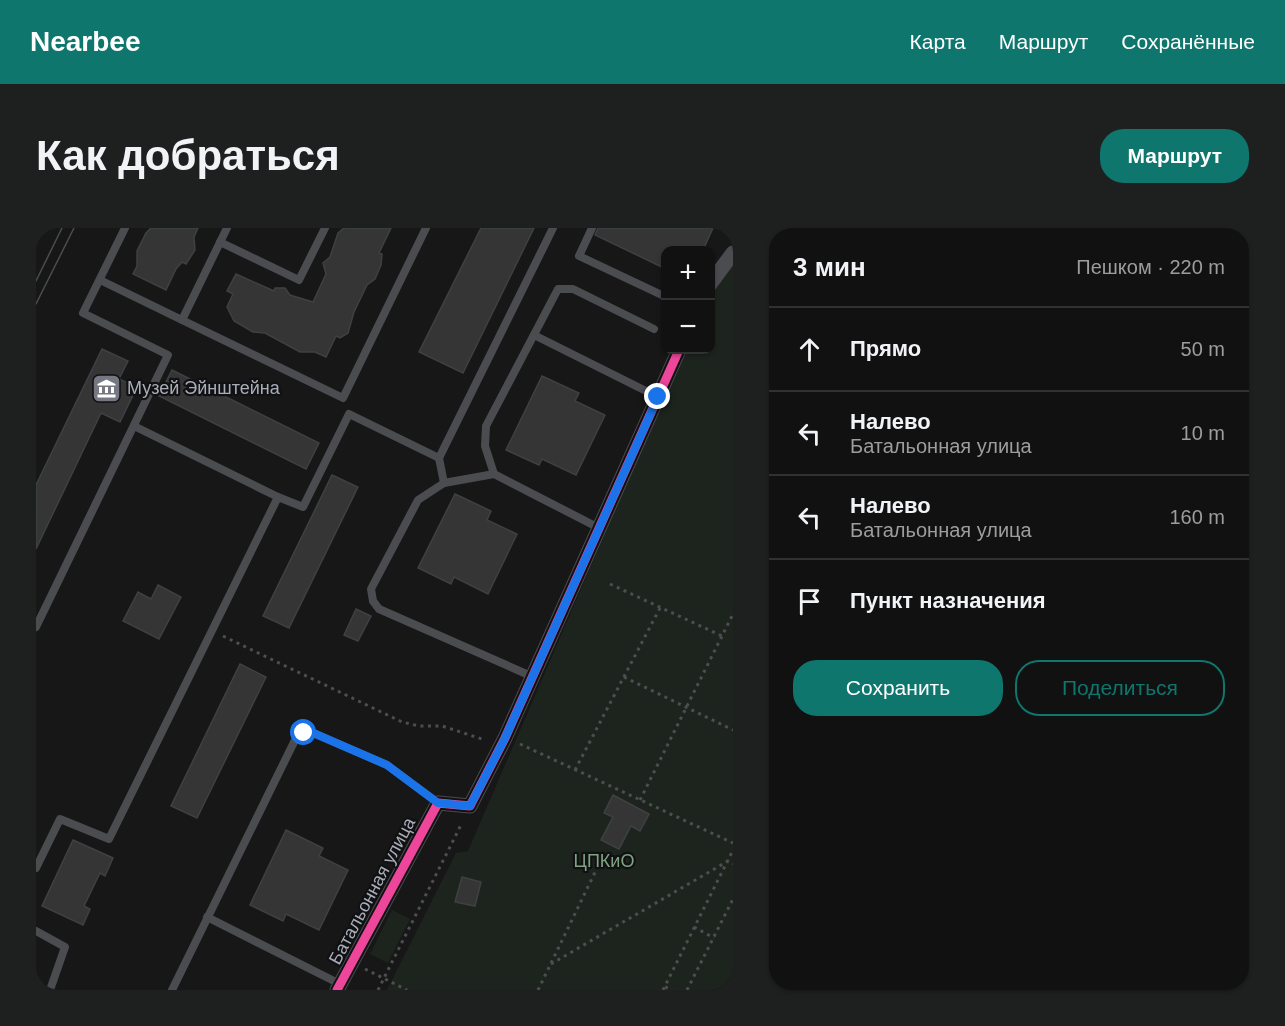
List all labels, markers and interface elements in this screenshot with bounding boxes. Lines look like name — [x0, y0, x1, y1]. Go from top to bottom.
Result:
text: Nearbee — [30, 26, 141, 57]
text: Карта — [910, 30, 966, 53]
text: Маршрут — [999, 30, 1088, 53]
text: Сохранённые — [1121, 30, 1255, 53]
button: Маршрут — [1100, 129, 1249, 183]
text: Как добраться — [36, 132, 340, 179]
map controls — [661, 246, 715, 354]
button: + — [661, 246, 715, 300]
text: 3 мин — [793, 252, 866, 282]
text: Пешком · 220 m — [1076, 256, 1225, 278]
button: − — [661, 300, 715, 354]
icon: ahead — [793, 333, 826, 366]
text: Прямо — [850, 336, 921, 361]
text: 50 m — [1181, 338, 1225, 360]
museum icon: Музей Эйнштейна — [90, 372, 122, 404]
place label: Музей Эйнштейна — [127, 378, 281, 398]
route end — [644, 383, 670, 409]
text: Налево — [850, 409, 931, 434]
icon: left — [793, 417, 826, 450]
text: 10 m — [1181, 422, 1225, 444]
text: Батальонная улица — [850, 435, 1032, 457]
text: Налево — [850, 493, 931, 518]
icon: left — [793, 501, 826, 534]
text: 160 m — [1169, 506, 1225, 528]
text: Батальонная улица — [850, 519, 1032, 541]
icon: arrive — [793, 585, 826, 618]
text: Пункт назначения — [850, 588, 1046, 613]
button: Сохранить — [793, 660, 1003, 716]
button: Поделиться — [1015, 660, 1225, 716]
route start — [290, 719, 316, 745]
street label: Батальонная улица — [325, 813, 420, 968]
park label: ЦПКиО — [574, 851, 634, 871]

